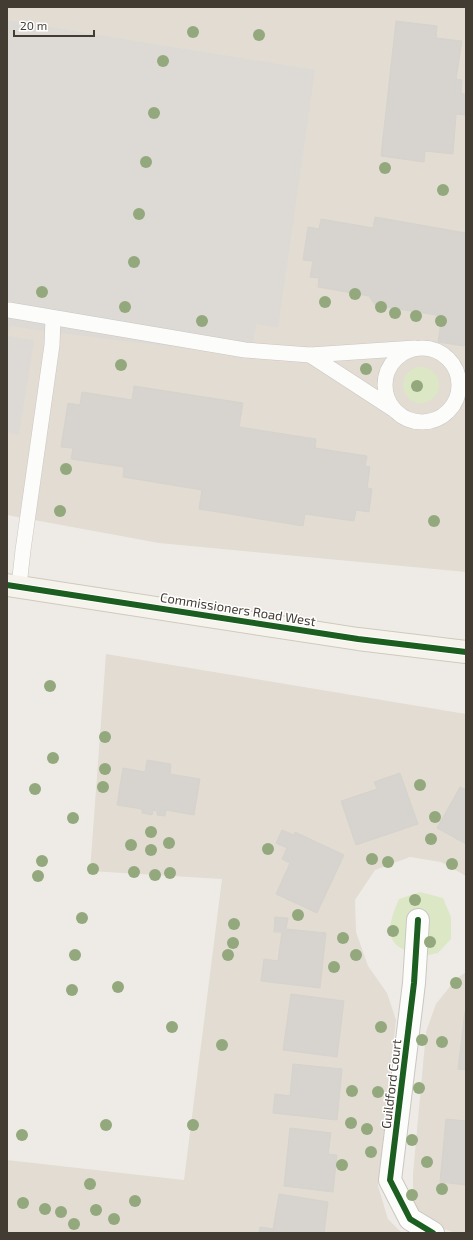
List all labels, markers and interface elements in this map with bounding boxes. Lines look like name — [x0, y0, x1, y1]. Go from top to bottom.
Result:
scale bar — [14, 12, 94, 38]
text: 20 m — [20, 18, 47, 32]
street label: Commissioners Road West — [159, 589, 317, 629]
street label: Guildford Court — [378, 1038, 404, 1130]

